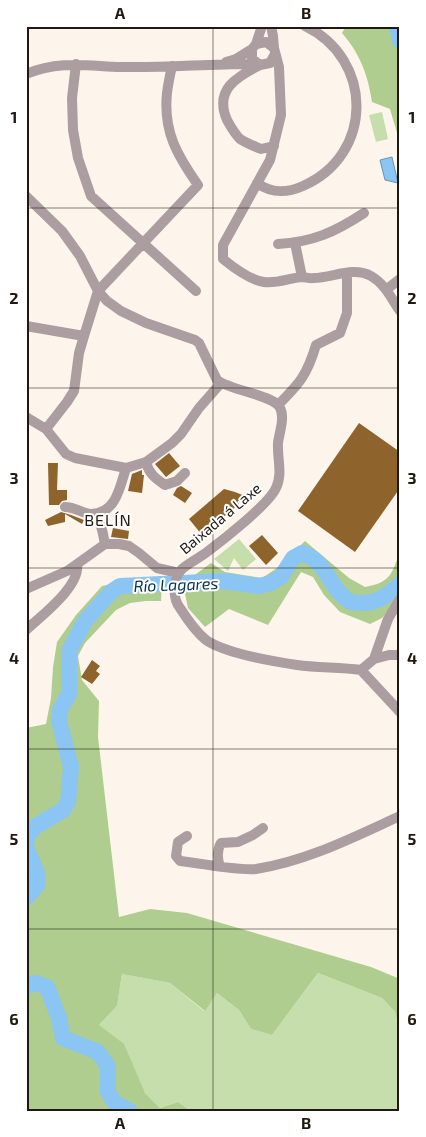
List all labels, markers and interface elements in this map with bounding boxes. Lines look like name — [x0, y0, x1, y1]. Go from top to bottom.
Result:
text: A — [115, 3, 126, 22]
text: B — [301, 3, 311, 22]
text: 1 — [11, 107, 17, 126]
text: 1 — [409, 107, 415, 126]
text: 2 — [9, 288, 19, 307]
text: 2 — [407, 288, 417, 307]
text: 3 — [9, 468, 19, 487]
text: 3 — [407, 468, 417, 487]
street label: Baixada á Laxe — [176, 479, 264, 557]
district label: BELÍN — [84, 510, 132, 529]
water label: Río Lagares — [133, 573, 219, 595]
text: 4 — [9, 648, 19, 667]
text: 4 — [407, 648, 417, 667]
text: 5 — [10, 829, 19, 848]
text: 5 — [408, 829, 417, 848]
text: 6 — [9, 1009, 19, 1028]
text: 6 — [407, 1009, 417, 1028]
text: A — [115, 1113, 126, 1132]
text: B — [301, 1113, 311, 1132]

